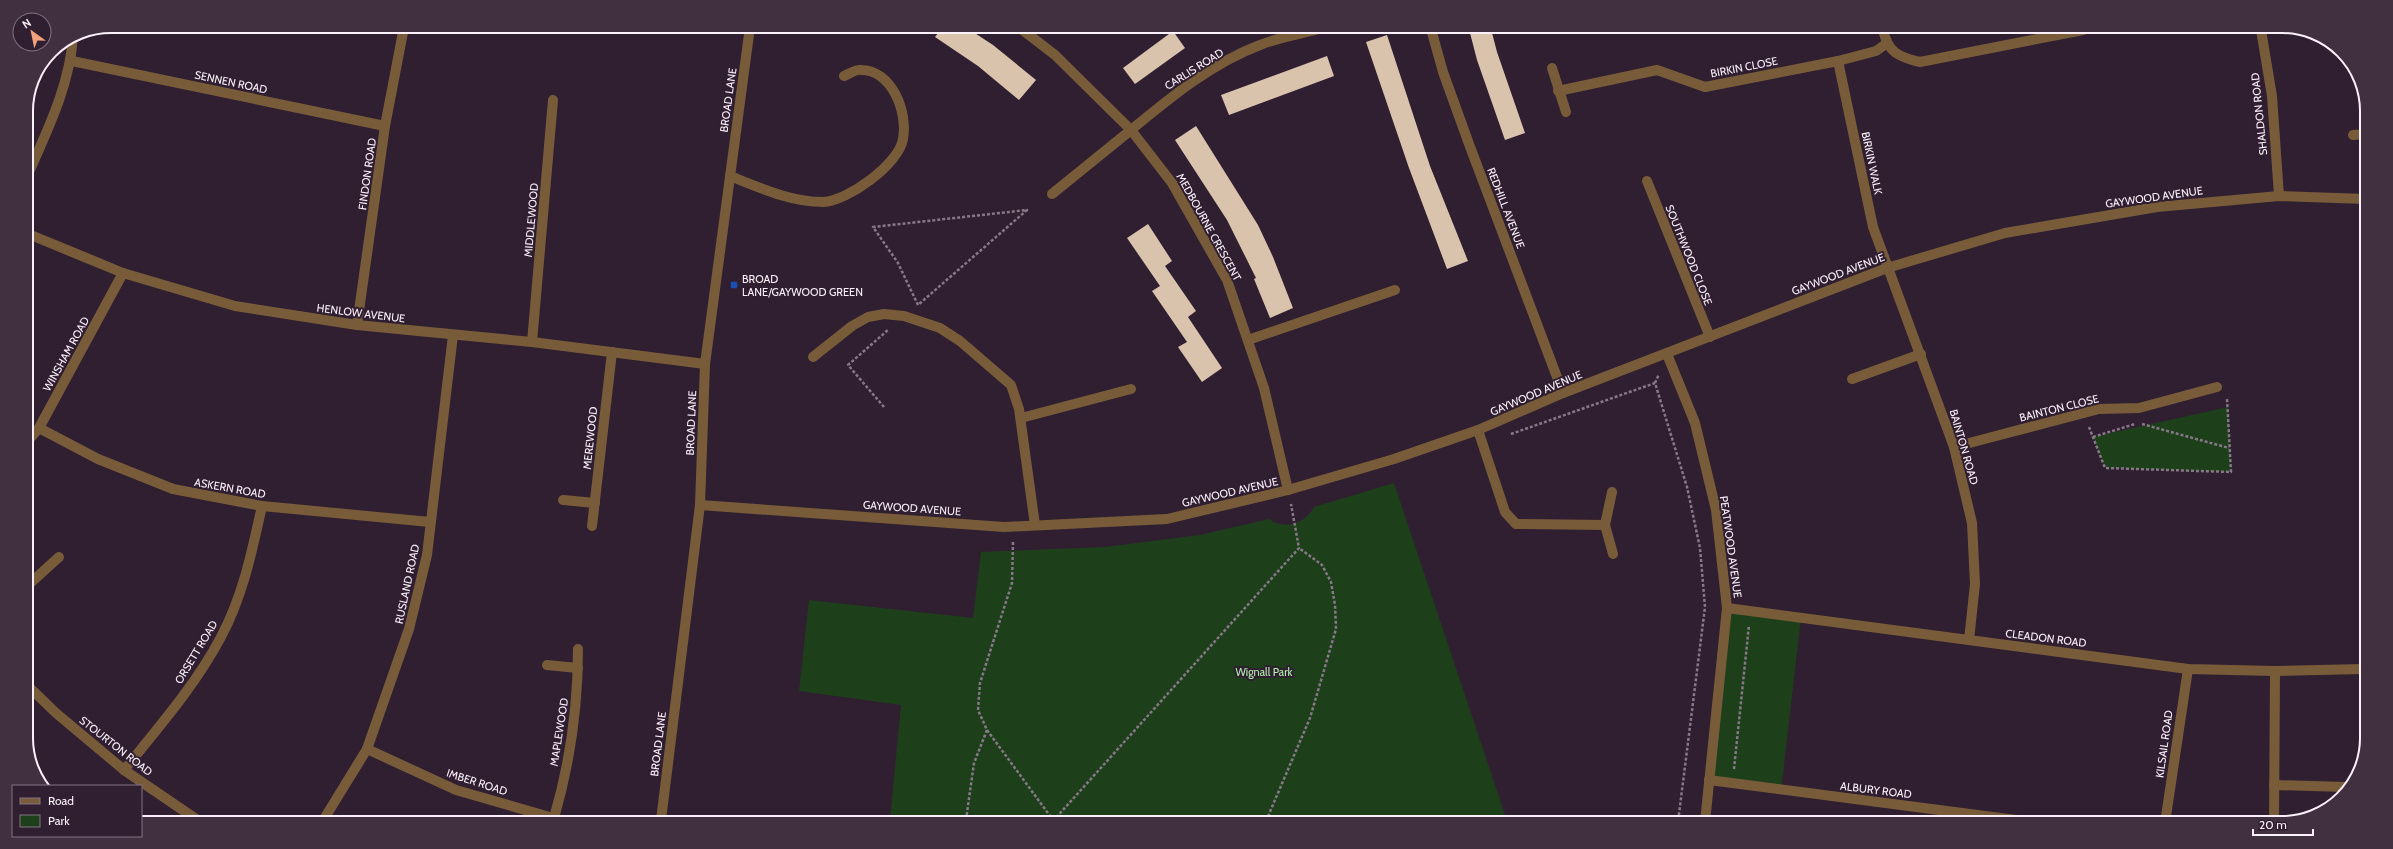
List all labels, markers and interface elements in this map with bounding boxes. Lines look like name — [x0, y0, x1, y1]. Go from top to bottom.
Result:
north arrow — [12, 12, 52, 52]
text: N — [19, 16, 34, 32]
street label: CARLIS ROAD — [1162, 45, 1226, 93]
street label: BIRKIN CLOSE — [1709, 54, 1779, 80]
street label: SENNEN ROAD — [193, 67, 269, 97]
street label: BROAD LANE — [717, 67, 739, 133]
street label: SHALDON ROAD — [2248, 72, 2270, 156]
street label: BIRKIN WALK — [1859, 130, 1886, 196]
street label: FINDON ROAD — [355, 137, 379, 211]
street label: REDHILL AVENUE — [1484, 166, 1528, 250]
street label: MEDBOURNE CRESCENT — [1173, 171, 1245, 284]
street label: MIDDLEWOOD — [521, 182, 541, 258]
street label: GAYWOOD AVENUE — [2104, 183, 2204, 211]
street label: SOUTHWOOD CLOSE — [1662, 203, 1716, 307]
street label: GAYWOOD AVENUE — [1790, 250, 1886, 298]
place label: BROAD LANE/GAYWOOD GREEN — [742, 272, 863, 299]
marker: BROAD LANE/GAYWOOD GREEN — [729, 280, 739, 290]
street label: HENLOW AVENUE — [316, 301, 406, 325]
street label: WINSHAM ROAD — [40, 314, 92, 394]
street label: GAYWOOD AVENUE — [1488, 367, 1584, 419]
street label: BROAD LANE — [683, 390, 699, 456]
street label: BAINTON CLOSE — [2018, 391, 2100, 425]
street label: MEREWOOD — [580, 406, 600, 470]
street label: BAINTON ROAD — [1947, 408, 1981, 486]
street label: GAYWOOD AVENUE — [1181, 474, 1279, 510]
street label: ASKERN ROAD — [193, 475, 267, 501]
street label: PEATWOOD AVENUE — [1717, 495, 1745, 599]
street label: GAYWOOD AVENUE — [862, 498, 962, 518]
street label: RUSLAND ROAD — [392, 543, 422, 625]
street label: ORSETT ROAD — [172, 618, 220, 686]
street label: CLEADON ROAD — [2005, 626, 2087, 650]
park label: Wignall Park — [1235, 665, 1293, 679]
street label: MAPLEWOOD — [547, 697, 571, 767]
street label: KILSAIL ROAD — [2152, 709, 2176, 779]
street label: BROAD LANE — [647, 711, 669, 777]
street label: STOURTON ROAD — [77, 713, 155, 779]
street label: IMBER ROAD — [445, 766, 509, 798]
street label: ALBURY ROAD — [1840, 779, 1912, 801]
legend — [12, 785, 142, 837]
text: Road — [48, 793, 74, 808]
scale bar — [2253, 811, 2313, 837]
text: Park — [48, 813, 70, 828]
text: 20 m — [2259, 817, 2287, 832]

